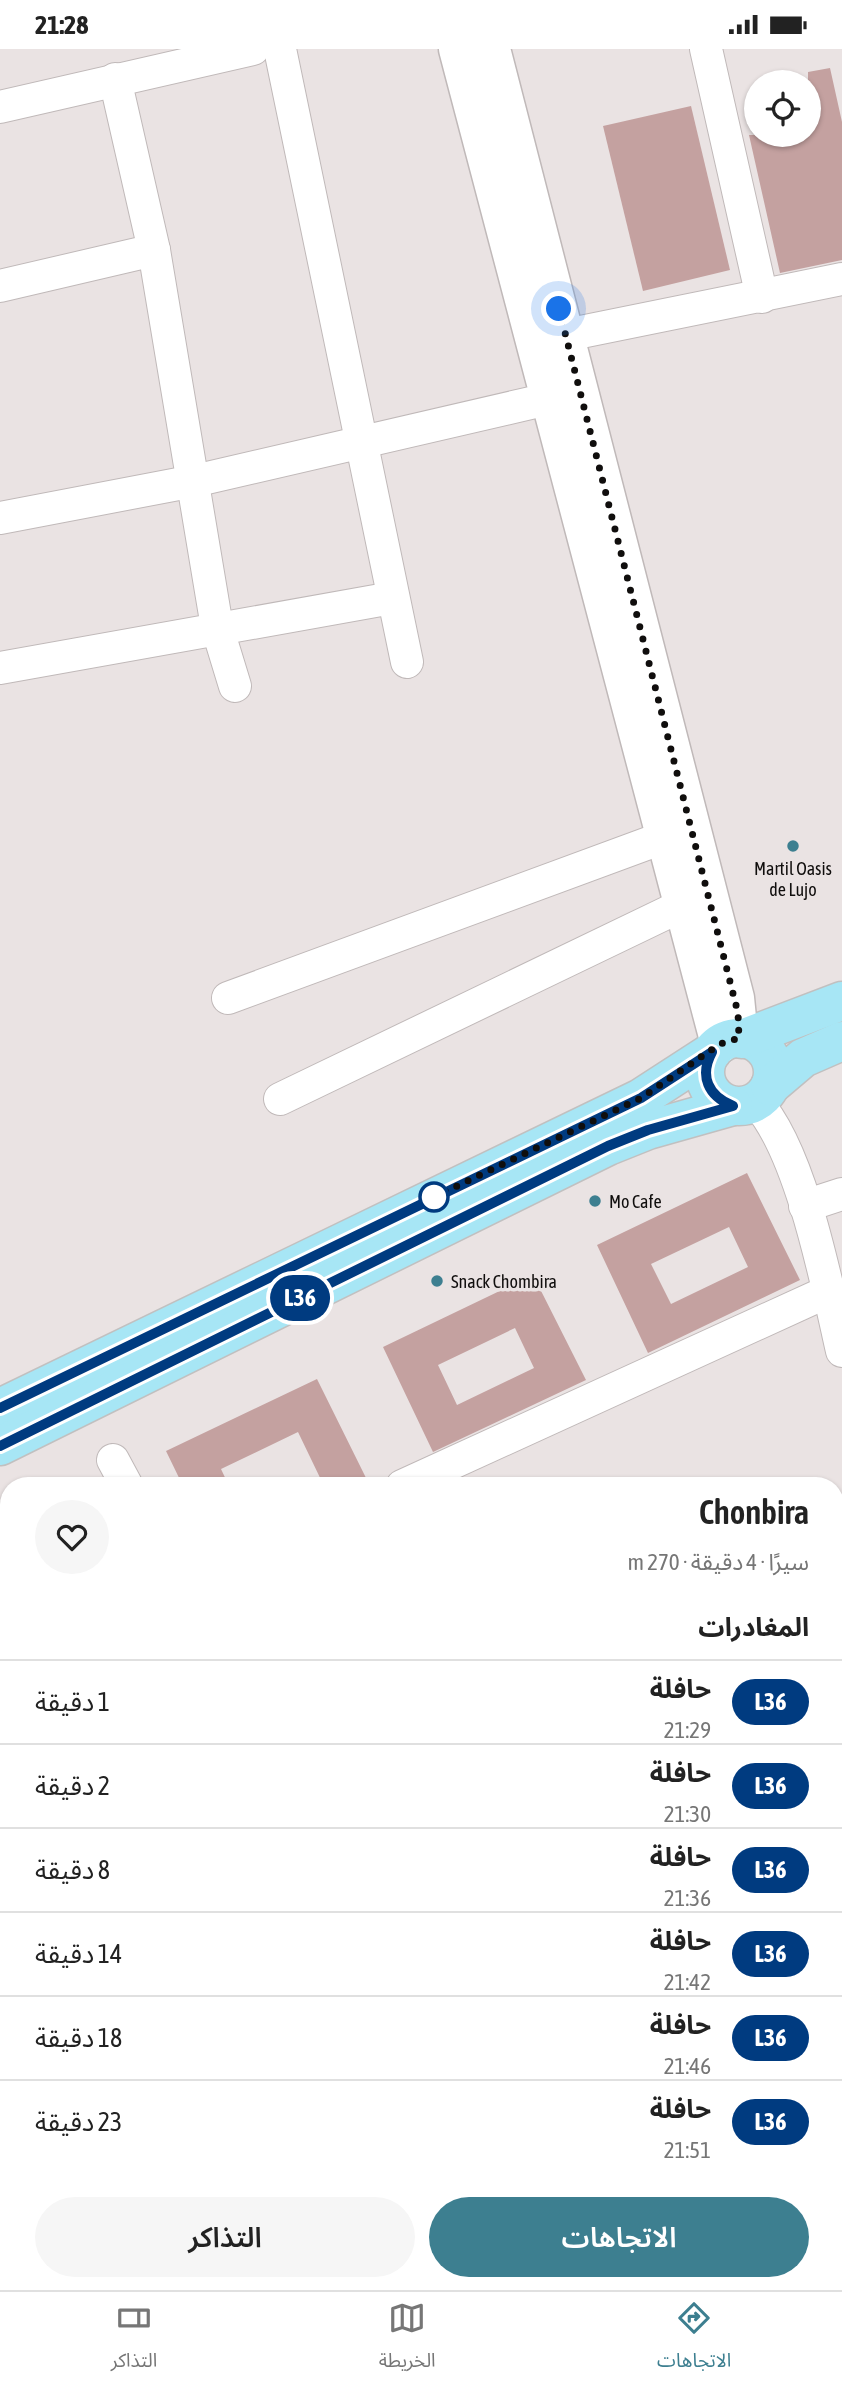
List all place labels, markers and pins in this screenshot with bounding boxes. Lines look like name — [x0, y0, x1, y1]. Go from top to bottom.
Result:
marker: Martil Oasis de Lujo — [785, 838, 801, 854]
place label: Martil Oasis de Lujo — [754, 858, 832, 900]
unlabelled marker — [419, 1182, 449, 1212]
place label: Mo Cafe — [609, 1191, 662, 1212]
marker: Mo Cafe — [587, 1193, 603, 1209]
place label: Snack Chombira — [451, 1271, 557, 1292]
marker: Snack Chombira — [429, 1273, 445, 1289]

